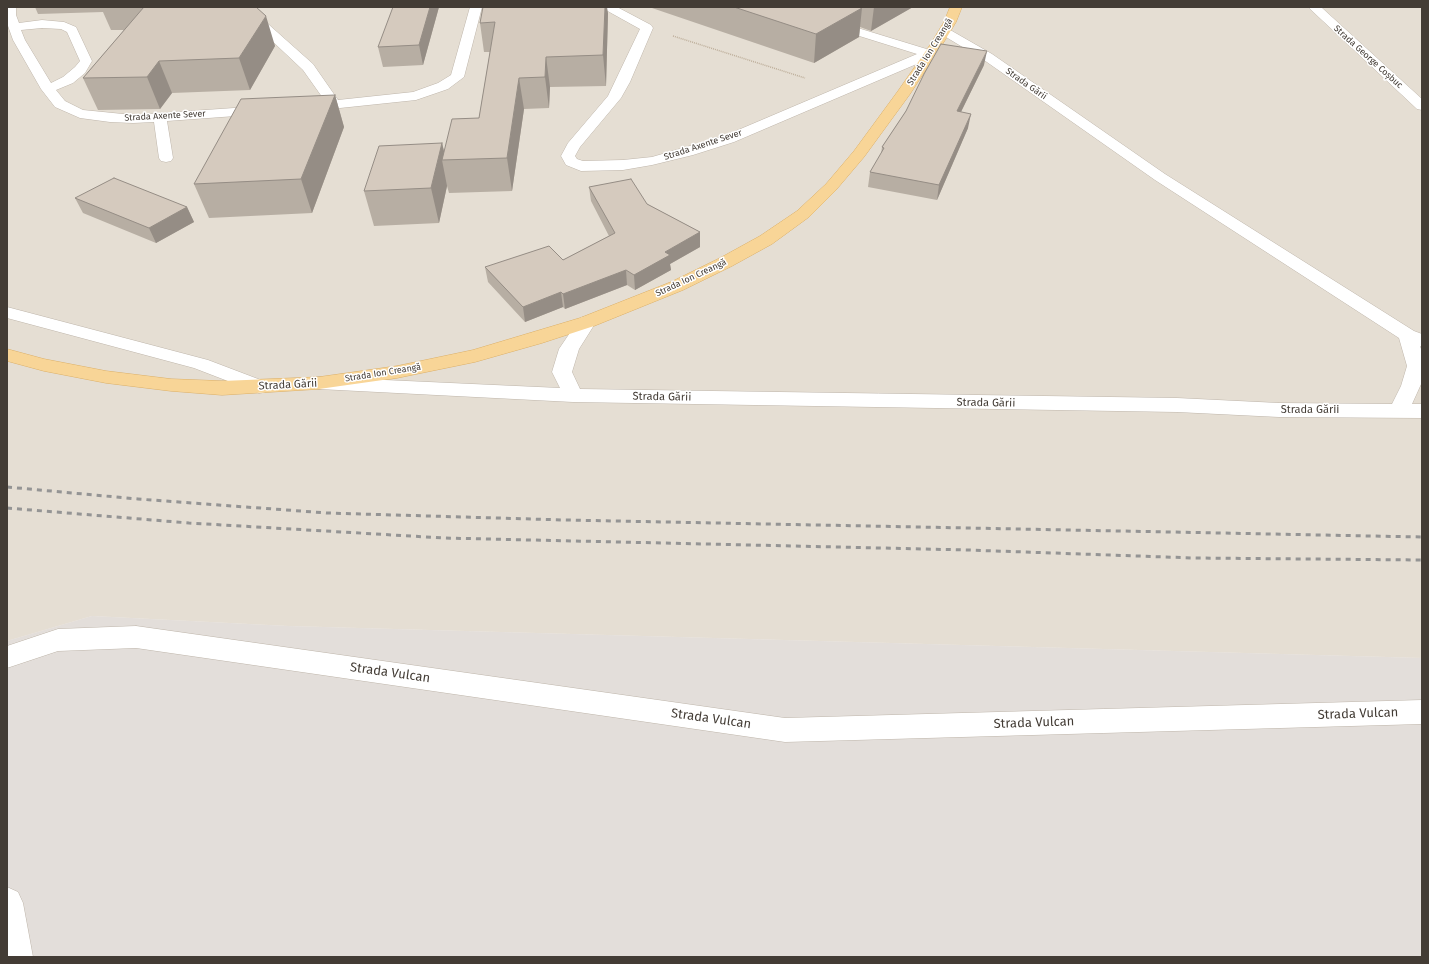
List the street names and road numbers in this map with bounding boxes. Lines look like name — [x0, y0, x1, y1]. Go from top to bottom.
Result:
street label: Strada Ion Creangă — [905, 17, 955, 87]
street label: Strada George Coșbuc — [1331, 23, 1405, 91]
street label: Strada Gării — [1003, 66, 1049, 102]
street label: Strada Axente Sever — [124, 108, 206, 124]
street label: Strada Axente Sever — [663, 127, 743, 163]
street label: Strada Ion Creangă — [654, 257, 728, 299]
street label: Strada Ion Creangă — [344, 362, 422, 384]
street label: Strada Gării — [258, 377, 318, 393]
street label: Strada Gării — [633, 390, 691, 404]
street label: Strada Gării — [957, 396, 1015, 410]
street label: Strada Gării — [1281, 403, 1339, 417]
street label: Strada Vulcan — [349, 660, 431, 686]
street label: Strada Vulcan — [1317, 705, 1399, 723]
street label: Strada Vulcan — [670, 706, 752, 732]
street label: Strada Vulcan — [993, 714, 1075, 732]

